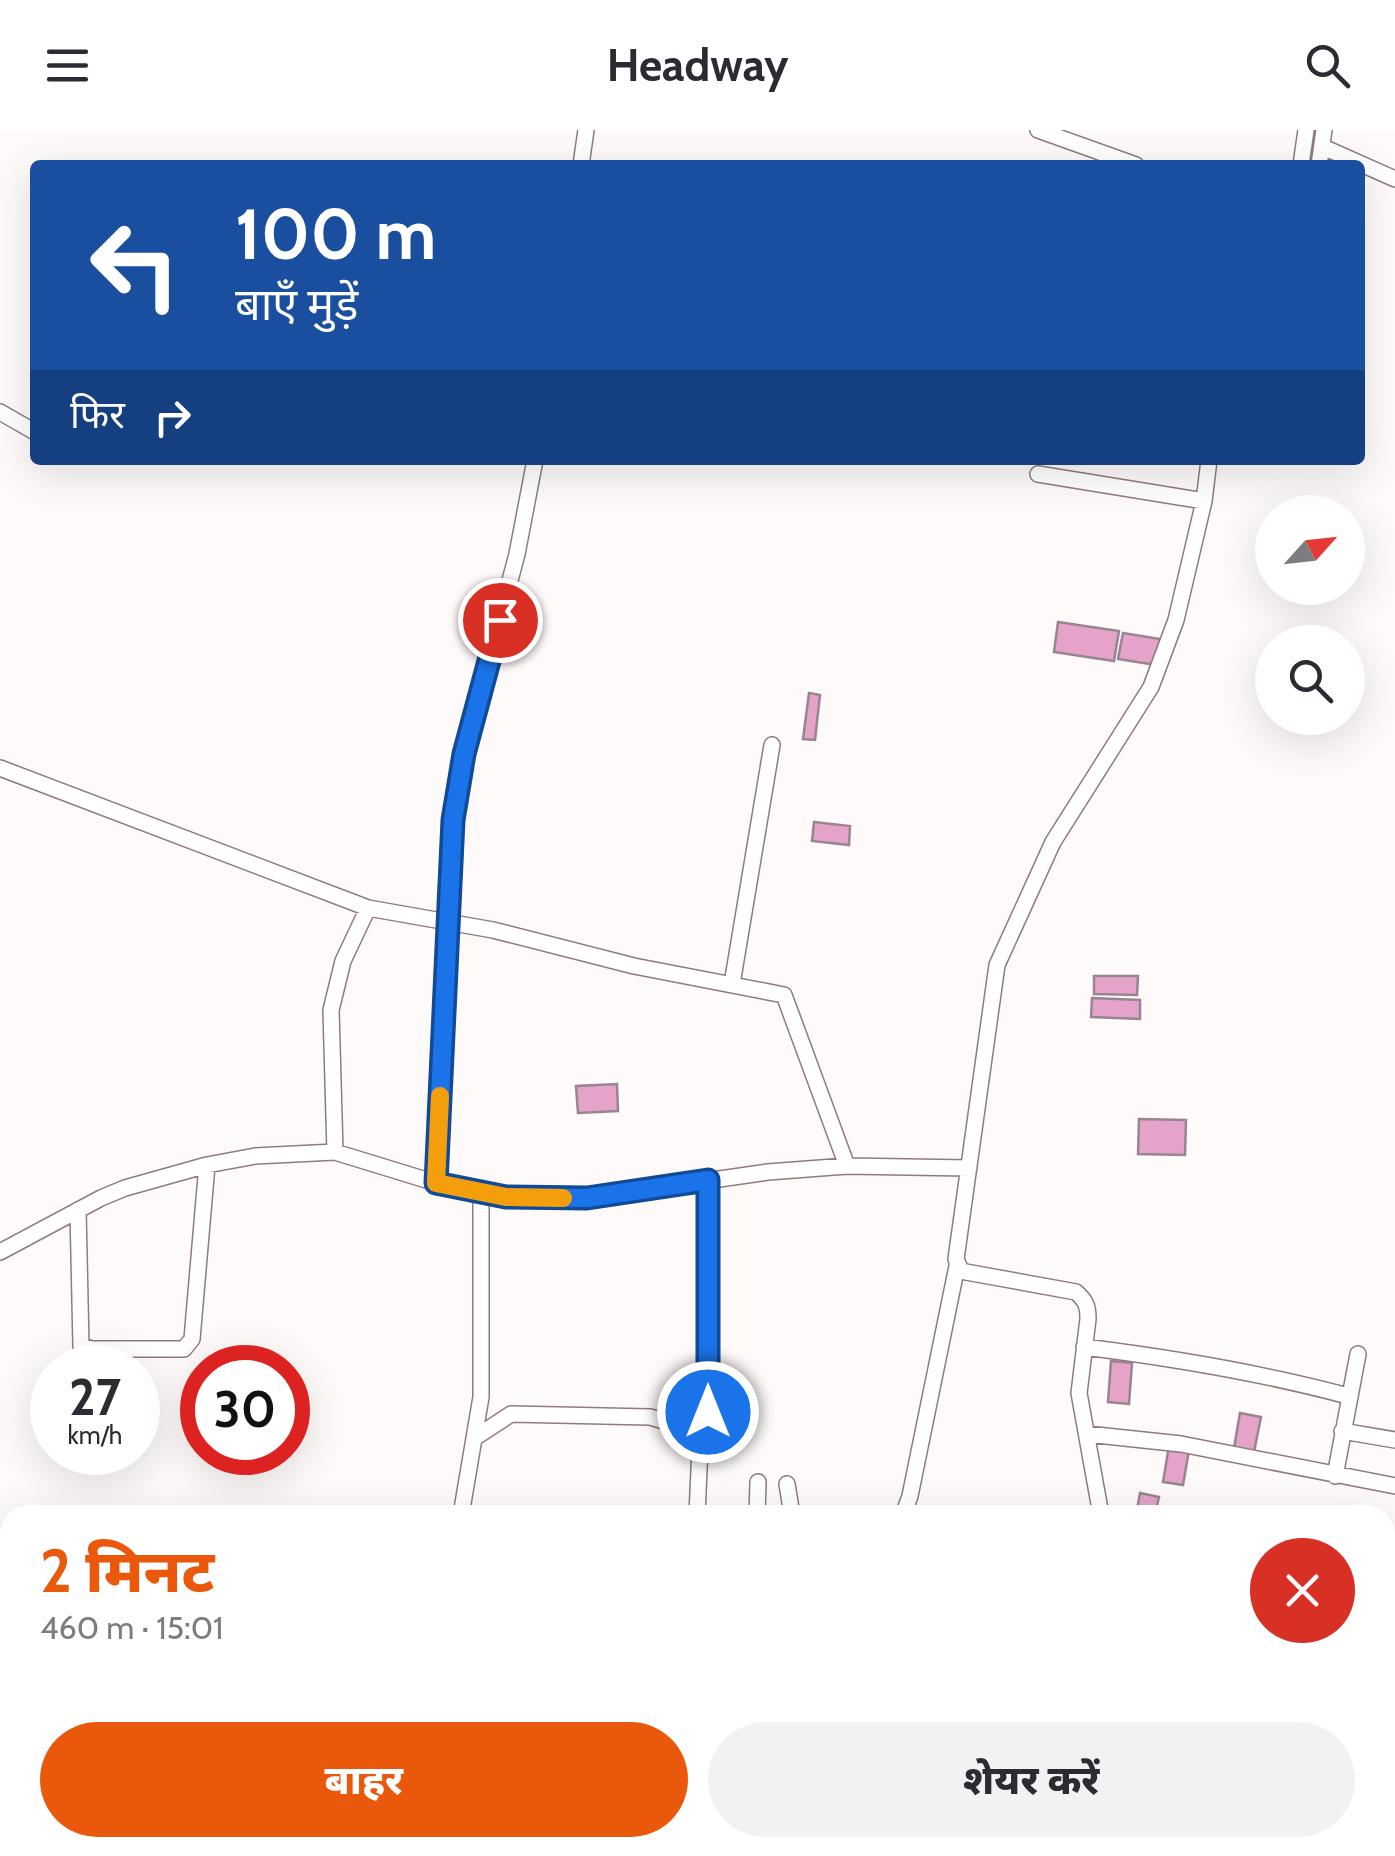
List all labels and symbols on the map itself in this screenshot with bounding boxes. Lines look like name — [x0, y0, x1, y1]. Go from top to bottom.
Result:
north arrow — [1255, 495, 1365, 605]
pin — [458, 578, 543, 663]
speed limit sign: 30 — [180, 1345, 310, 1475]
position arrow — [656, 1360, 760, 1464]

